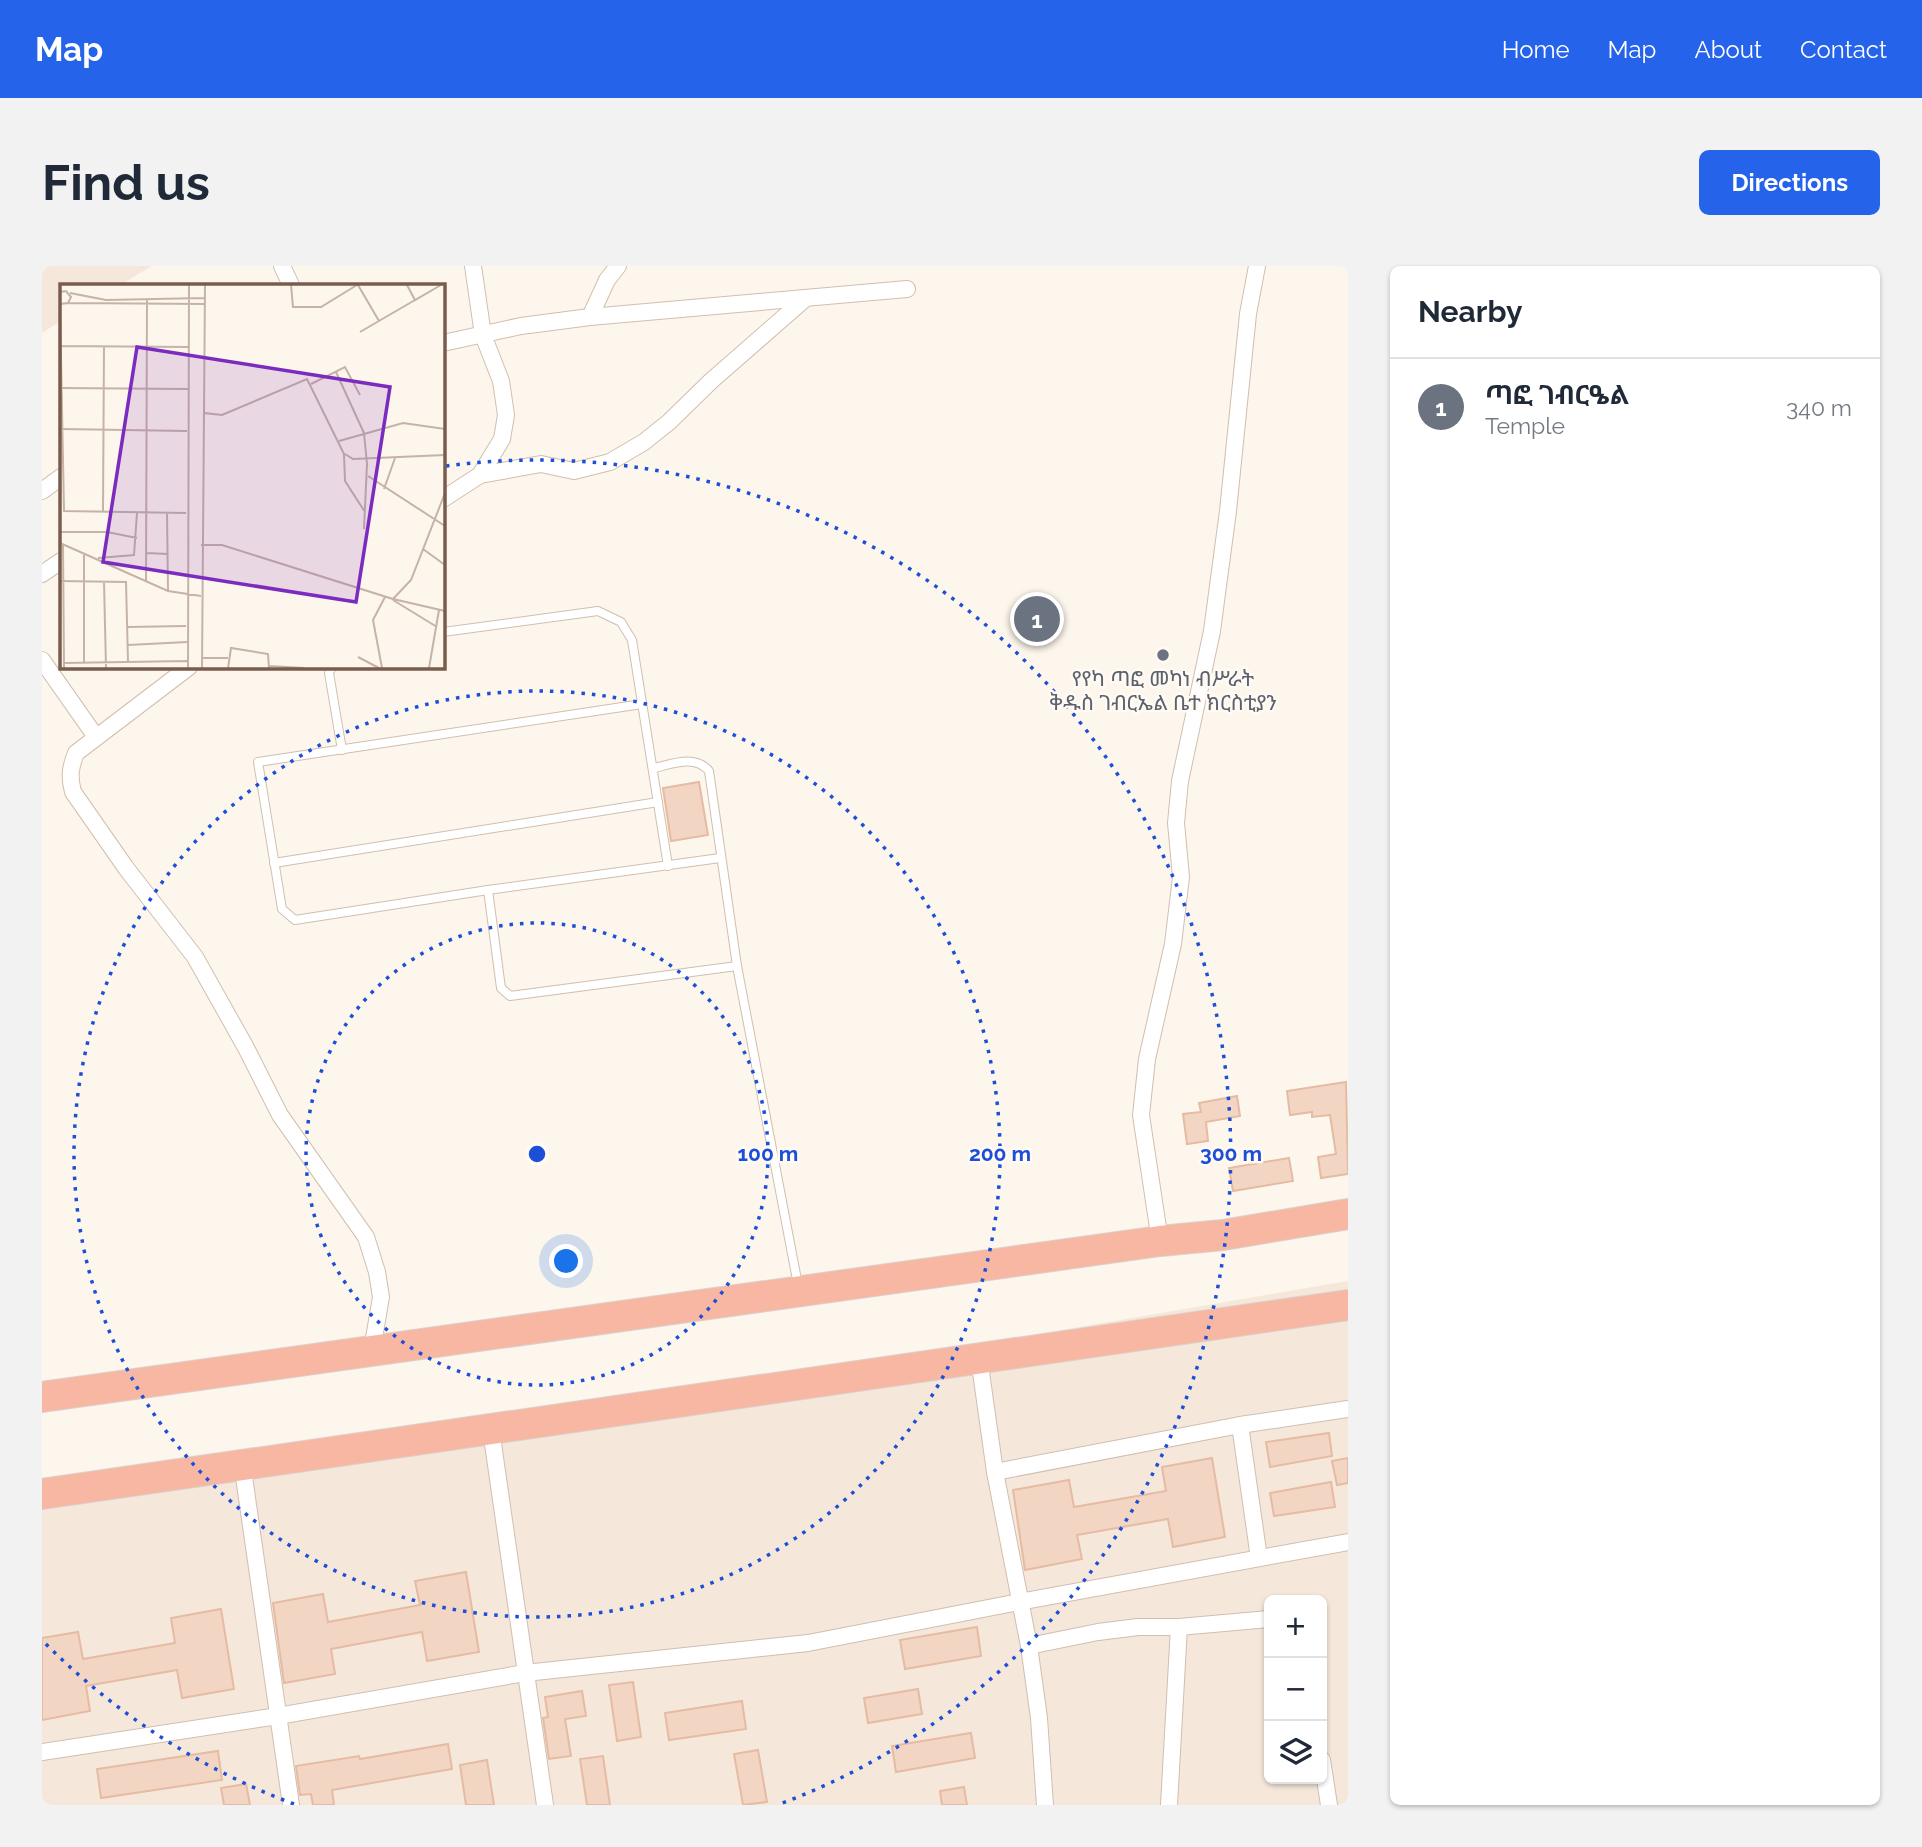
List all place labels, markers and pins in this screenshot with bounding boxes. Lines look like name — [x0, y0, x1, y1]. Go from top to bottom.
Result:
pin: 1 — [1014, 593, 1060, 645]
marker: የየካ ጣፎ መካነ ብሥራት ቅዱስ ገብርኤል ቤተ ክርስቲያን — [1155, 647, 1171, 663]
place label: የየካ ጣፎ መካነ ብሥራት ቅዱስ ገብርኤል ቤተ ክርስቲያን — [1049, 666, 1277, 715]
centre of rings — [525, 1142, 549, 1166]

